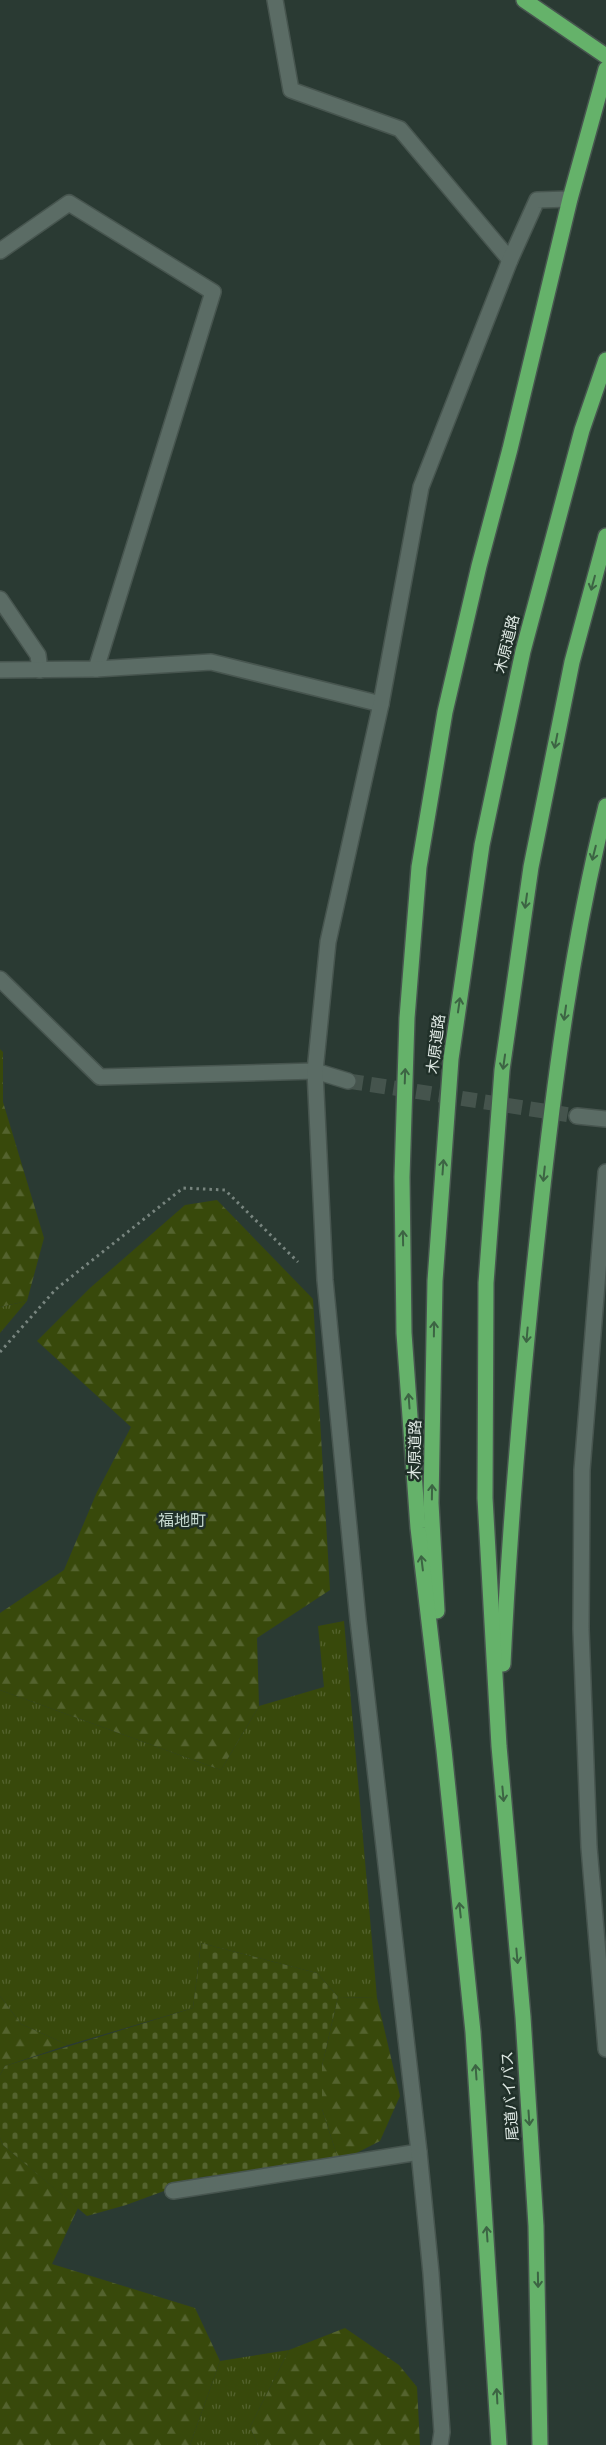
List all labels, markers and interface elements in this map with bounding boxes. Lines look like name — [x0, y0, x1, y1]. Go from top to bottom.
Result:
one-way arrow — [588, 575, 598, 591]
street label: 木原道路 — [490, 612, 523, 675]
one-way arrow — [551, 733, 560, 749]
one-way arrow — [589, 844, 598, 860]
one-way arrow — [521, 893, 531, 909]
one-way arrow — [454, 998, 464, 1014]
one-way arrow — [560, 1004, 570, 1020]
street label: 木原道路 — [422, 1013, 449, 1075]
one-way arrow — [498, 1053, 508, 1069]
one-way arrow — [400, 1068, 409, 1084]
one-way arrow — [438, 1159, 447, 1175]
one-way arrow — [539, 1166, 549, 1182]
one-way arrow — [398, 1231, 407, 1247]
one-way arrow — [429, 1322, 439, 1338]
one-way arrow — [522, 1327, 532, 1343]
one-way arrow — [404, 1393, 414, 1409]
street label: 木原道路 — [404, 1420, 425, 1480]
one-way arrow — [427, 1484, 436, 1500]
district label: 福地町 — [158, 1510, 206, 1530]
one-way arrow — [417, 1555, 427, 1571]
one-way arrow — [499, 1786, 508, 1802]
one-way arrow — [456, 1903, 465, 1919]
one-way arrow — [513, 1948, 522, 1964]
street label: 尾道バイパス — [497, 2051, 522, 2141]
one-way arrow — [471, 2064, 480, 2080]
one-way arrow — [525, 2110, 534, 2126]
one-way arrow — [482, 2226, 492, 2242]
one-way arrow — [533, 2272, 542, 2288]
one-way arrow — [492, 2389, 501, 2405]

